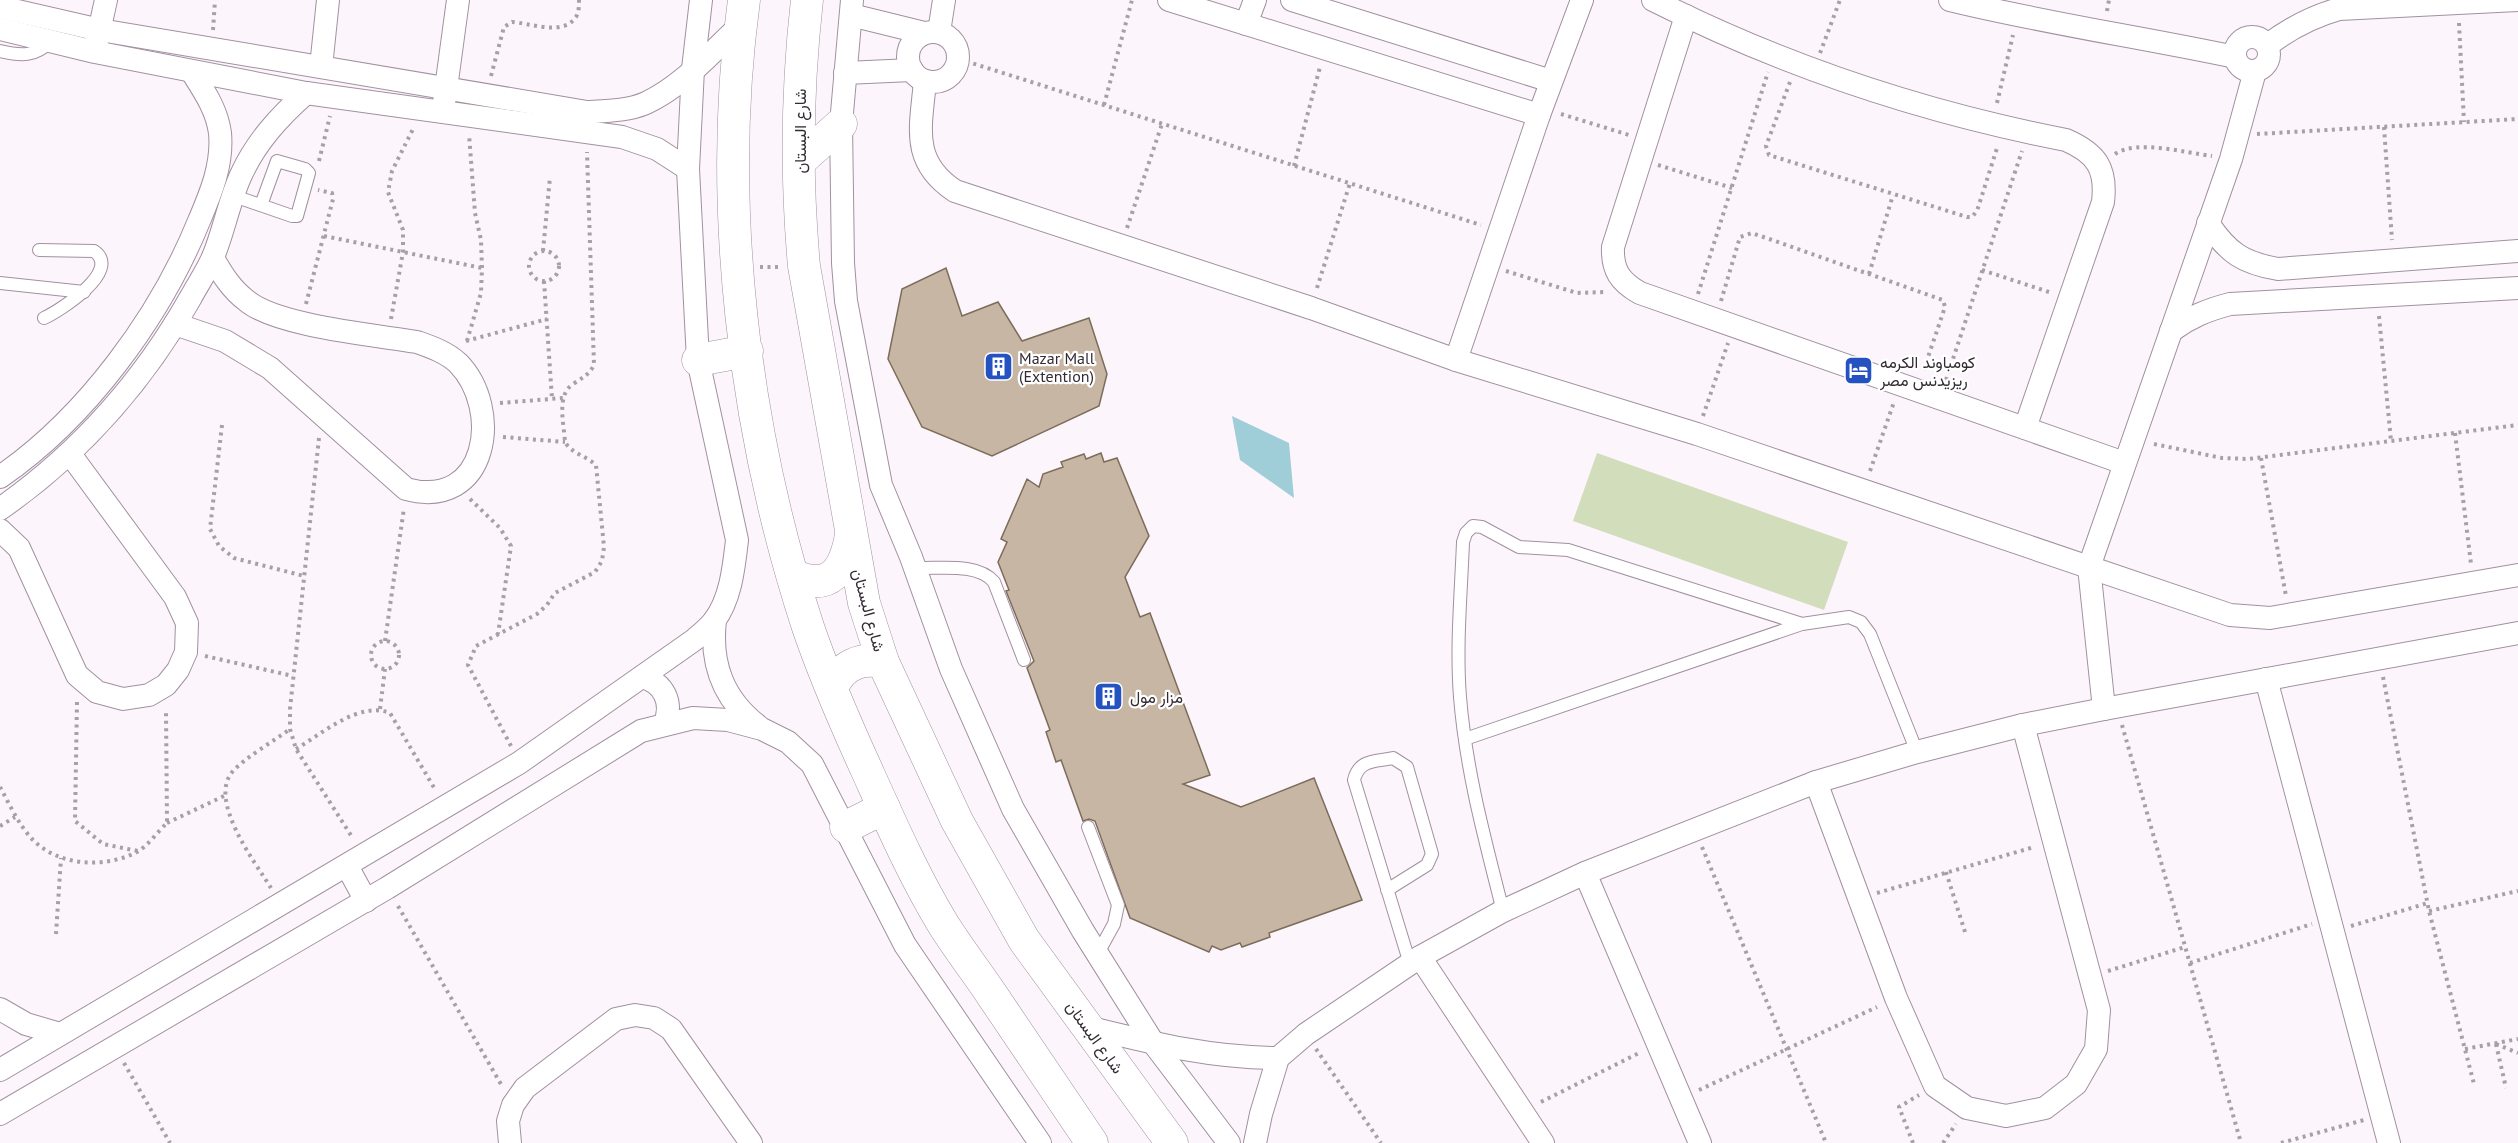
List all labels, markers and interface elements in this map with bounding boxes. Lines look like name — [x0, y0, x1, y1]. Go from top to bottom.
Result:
street label: شارع البستان — [790, 89, 812, 173]
place label: Mazar Mall (Extention) — [1019, 348, 1095, 386]
building icon: Mazar Mall (Extention) — [982, 351, 1014, 383]
place label: كومباوند الكرمه ريزيدنس مصر — [1879, 352, 1975, 391]
hotel icon: كومباوند الكرمه ريزيدنس مصر — [1843, 355, 1875, 387]
street label: شارع البستان — [846, 566, 890, 654]
building icon: مزار مول — [1093, 681, 1125, 713]
place label: مزار مول — [1130, 687, 1183, 708]
street label: شارع البستان — [1060, 997, 1128, 1078]

